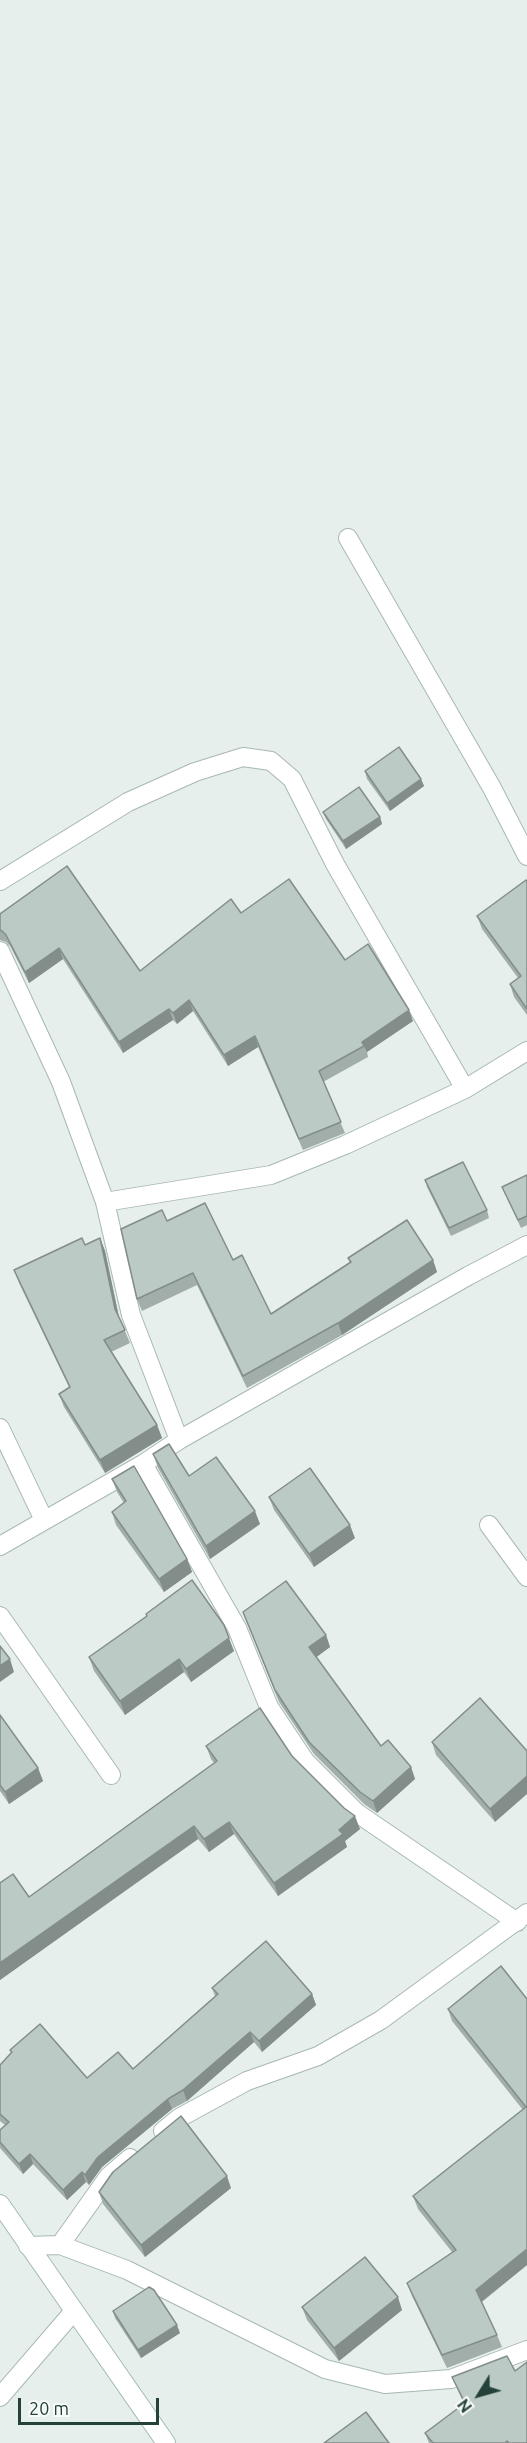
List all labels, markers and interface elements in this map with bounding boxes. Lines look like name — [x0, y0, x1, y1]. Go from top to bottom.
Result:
north arrow — [449, 2365, 509, 2425]
scale bar — [21, 2386, 162, 2424]
text: N — [454, 2396, 475, 2416]
text: 20 m — [29, 2398, 69, 2418]

